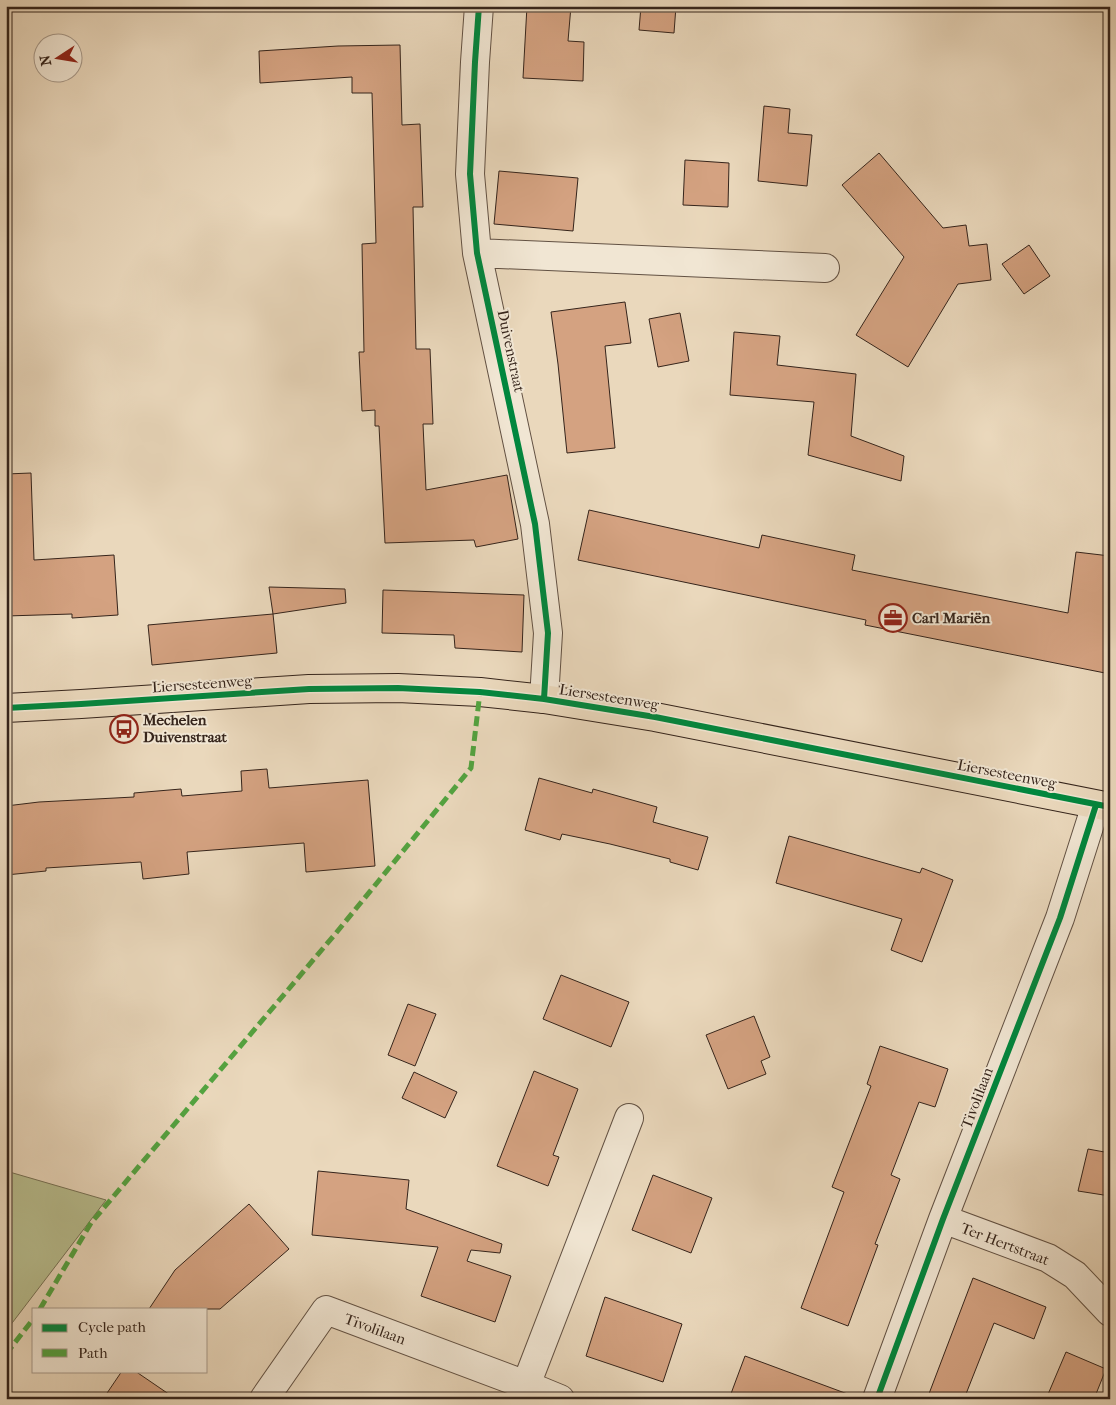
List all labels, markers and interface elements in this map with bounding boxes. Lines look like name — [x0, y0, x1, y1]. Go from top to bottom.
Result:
north arrow — [32, 32, 82, 82]
text: N — [36, 53, 55, 68]
street label: Duivenstraat — [493, 308, 529, 395]
office icon: Carl Mariën — [878, 603, 908, 633]
place label: Carl Mariën — [912, 609, 990, 627]
street label: Liersesteenweg — [151, 671, 254, 696]
street label: Liersesteenweg — [558, 680, 661, 714]
place label: Mechelen Duivenstraat — [142, 711, 228, 746]
bus stop icon: Mechelen Duivenstraat — [109, 714, 139, 744]
street label: Liersesteenweg — [956, 756, 1059, 793]
street label: Tivolilaan — [957, 1065, 997, 1131]
street label: Ter Hertstraat — [958, 1219, 1052, 1269]
legend — [32, 1308, 208, 1372]
street label: Tivolilaan — [342, 1310, 408, 1349]
text: Cycle path — [78, 1318, 146, 1336]
text: Path — [78, 1344, 108, 1362]

